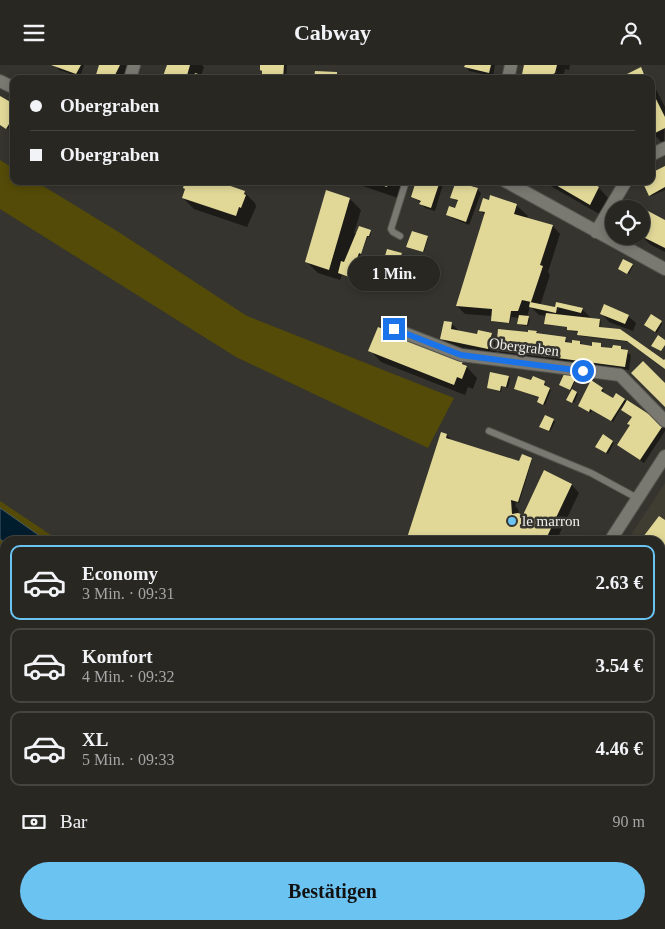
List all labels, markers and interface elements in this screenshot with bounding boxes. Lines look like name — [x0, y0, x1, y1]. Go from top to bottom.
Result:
icon: menu — [20, 19, 48, 47]
icon: person — [617, 19, 645, 47]
text: Cabway — [294, 20, 371, 45]
text: Obergraben — [60, 95, 159, 116]
text: Obergraben — [60, 144, 159, 165]
map controls — [605, 200, 650, 245]
button: locate — [605, 200, 650, 245]
callout: 1 Min. — [348, 257, 440, 291]
text: 1 Min. — [372, 265, 416, 282]
route end — [383, 318, 405, 340]
street label: Obergraben — [488, 335, 560, 359]
route start — [572, 360, 594, 382]
place label: le marron — [522, 513, 580, 529]
marker: le marron — [506, 515, 518, 527]
icon: car — [22, 560, 67, 605]
text: Economy — [82, 563, 158, 584]
text: 2.63 € — [596, 572, 643, 593]
text: 3 Min. · 09:31 — [82, 585, 174, 602]
icon: car — [22, 643, 67, 688]
text: Komfort — [82, 646, 153, 667]
text: 3.54 € — [596, 655, 643, 676]
text: 4 Min. · 09:32 — [82, 668, 174, 685]
icon: car — [22, 726, 67, 771]
text: XL — [82, 729, 108, 750]
text: 4.46 € — [596, 738, 643, 759]
text: 5 Min. · 09:33 — [82, 751, 174, 768]
icon: cash — [20, 808, 48, 836]
text: Bar — [60, 811, 87, 832]
text: 90 m — [613, 813, 645, 830]
button: Bestätigen — [20, 862, 645, 920]

